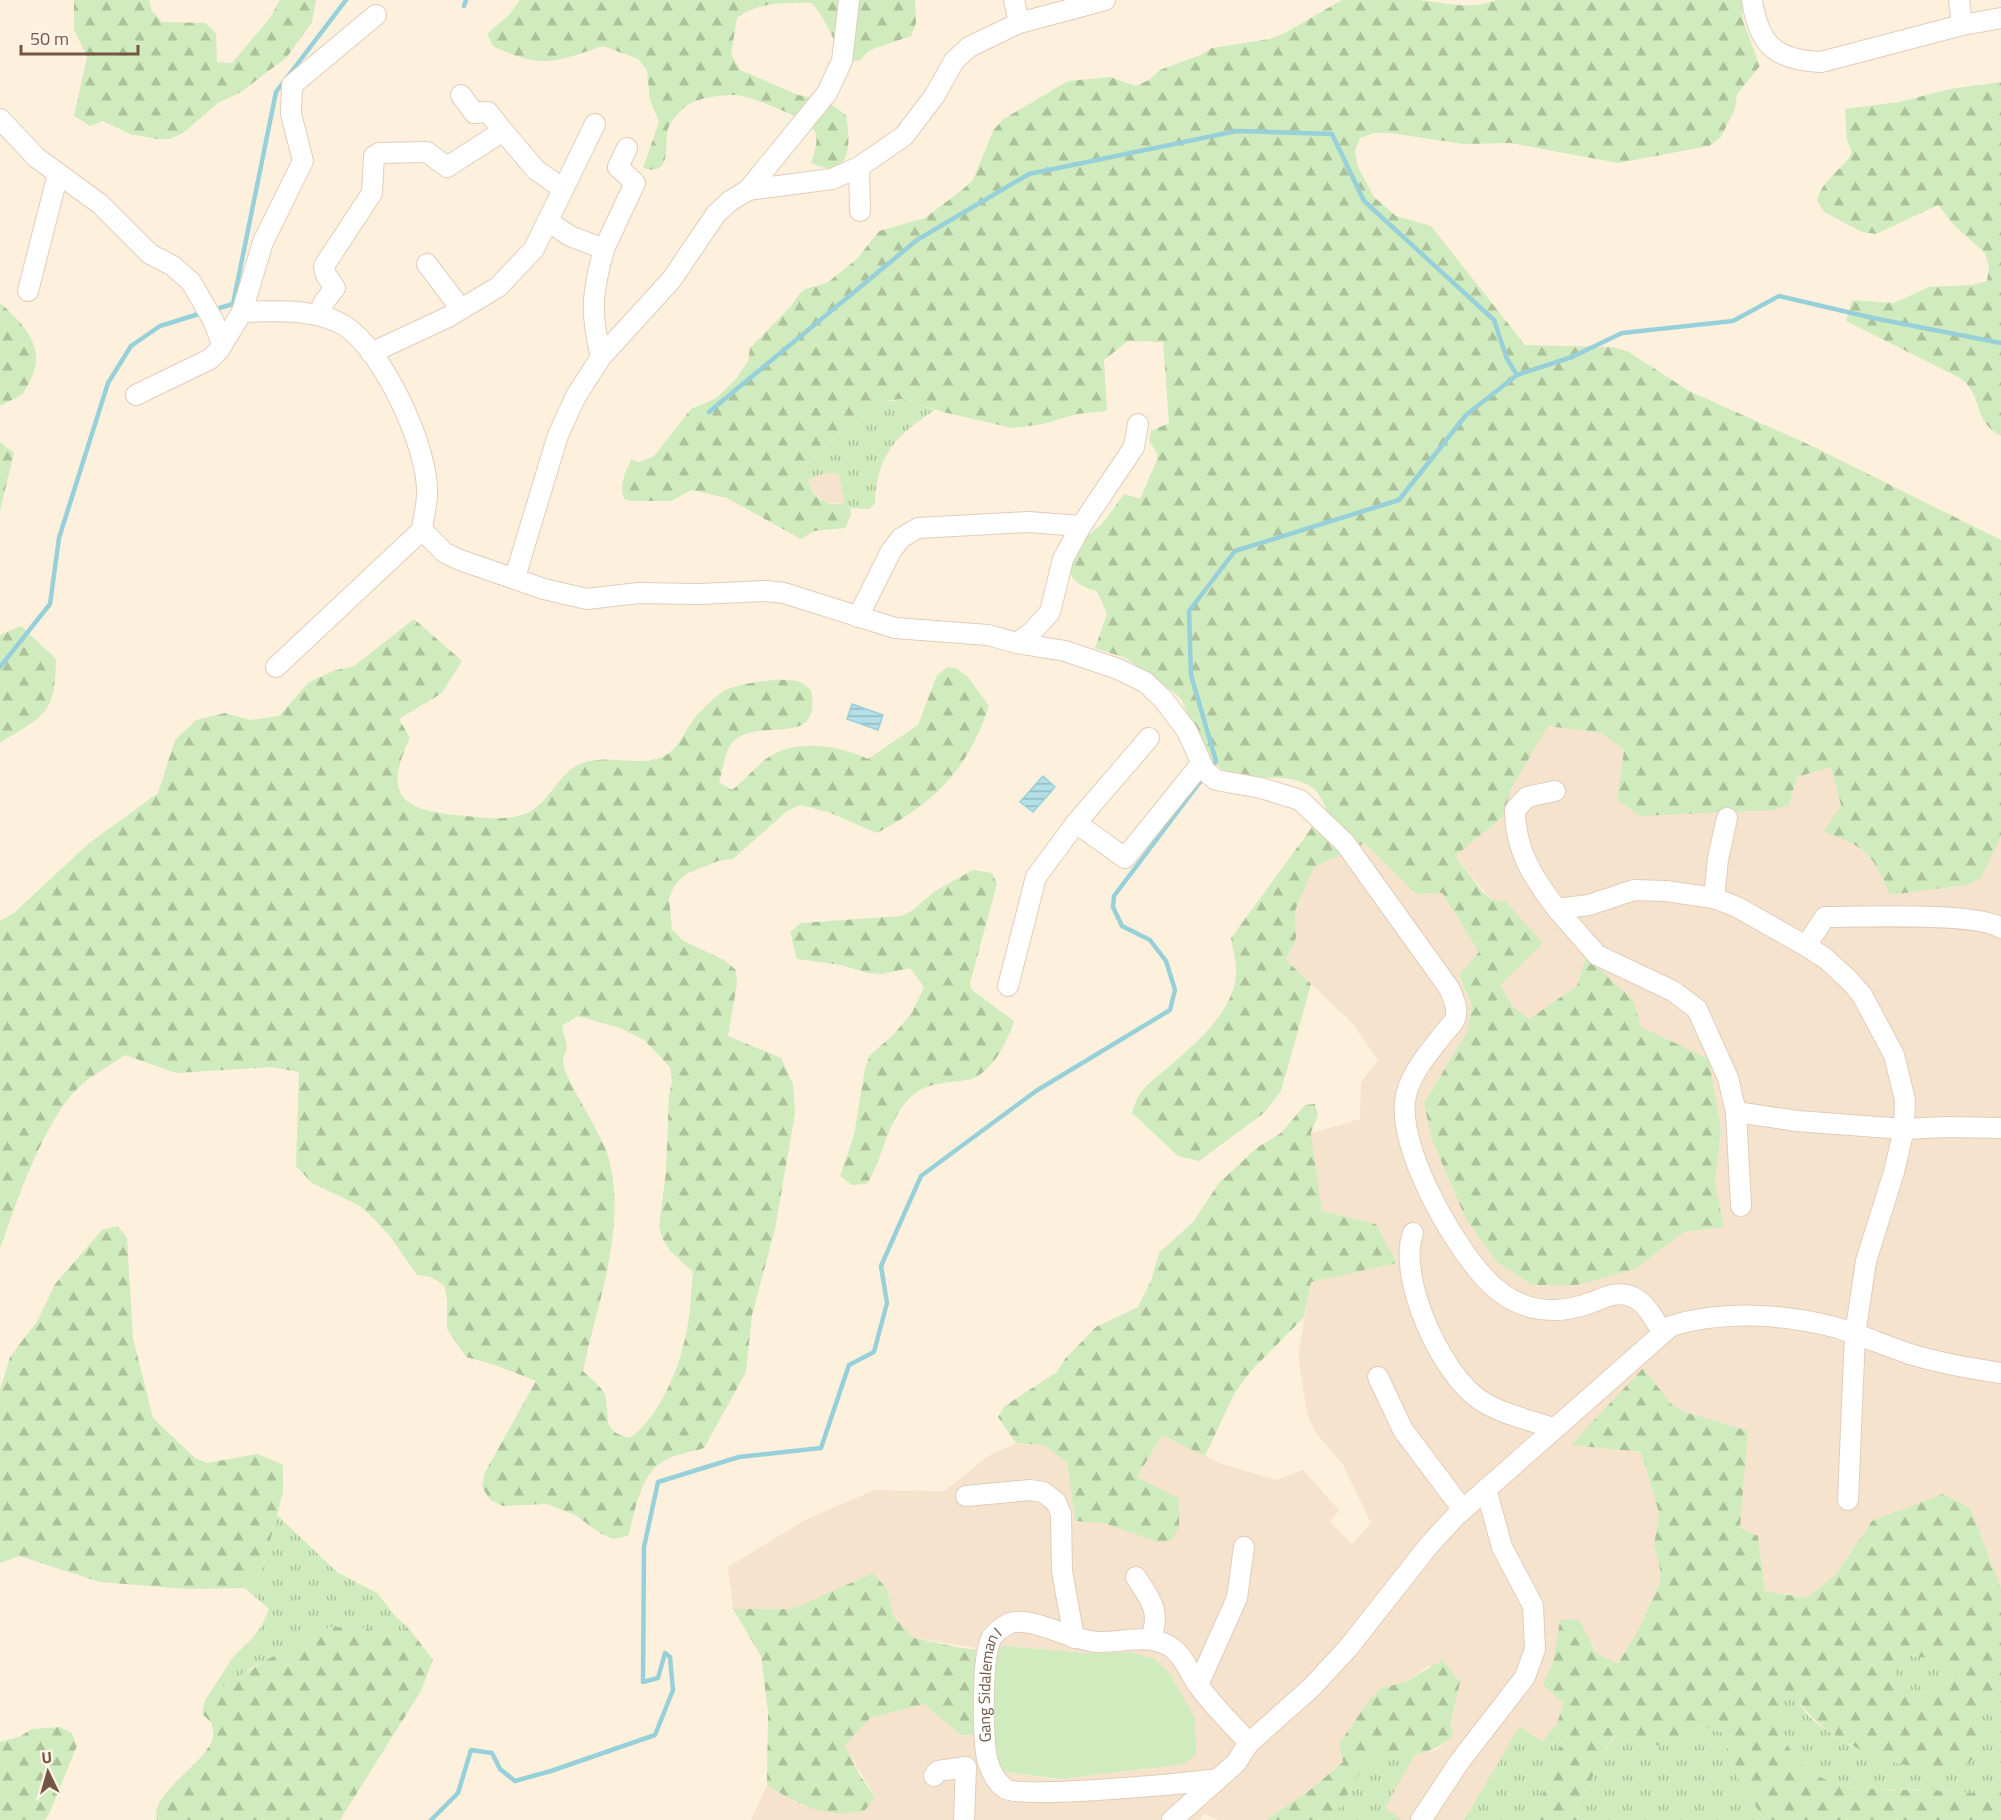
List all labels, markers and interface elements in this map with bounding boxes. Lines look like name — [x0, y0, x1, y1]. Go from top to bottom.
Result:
scale bar — [21, 18, 138, 56]
text: 50 m — [30, 25, 69, 52]
street label: Gang Sidaleman I — [972, 1621, 1007, 1743]
north arrow — [18, 1742, 78, 1802]
text: U — [40, 1745, 53, 1769]

